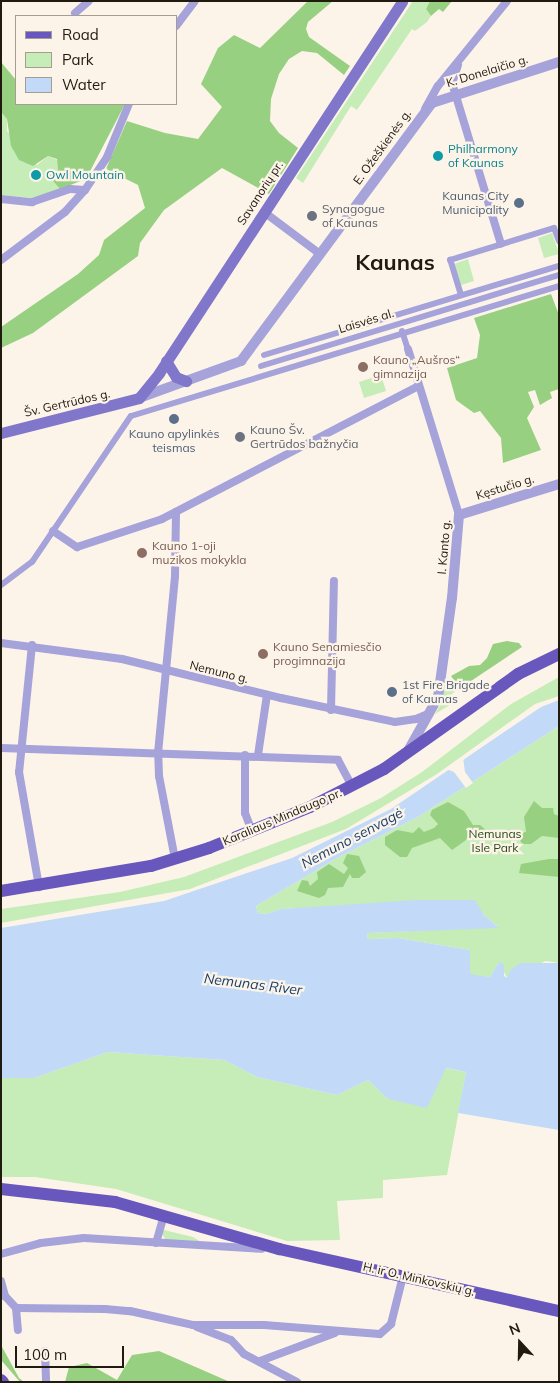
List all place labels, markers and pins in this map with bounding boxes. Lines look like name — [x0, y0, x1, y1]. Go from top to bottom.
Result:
place label: Philharmony of Kaunas — [448, 142, 518, 170]
marker: Philharmony of Kaunas — [432, 150, 444, 162]
place label: Owl Mountain — [46, 168, 124, 182]
marker: Owl Mountain — [30, 169, 42, 181]
place label: Kaunas City Municipality — [442, 189, 509, 217]
marker: Kaunas City Municipality — [513, 197, 525, 209]
place label: Synagogue of Kaunas — [322, 202, 385, 230]
marker: Synagogue of Kaunas — [306, 210, 318, 222]
place label: Kauno „Aušros“ gimnazija — [373, 353, 460, 381]
marker: Kauno „Aušros“ gimnazija — [357, 361, 369, 373]
marker: Kauno apylinkės teismas — [168, 413, 180, 425]
place label: Kauno Šv. Gertrūdos bažnyčia — [250, 423, 358, 451]
place label: Kauno apylinkės teismas — [129, 427, 219, 455]
marker: Kauno Šv. Gertrūdos bažnyčia — [234, 431, 246, 443]
place label: Kauno 1-oji muzikos mokykla — [152, 539, 246, 567]
marker: Kauno 1-oji muzikos mokykla — [136, 547, 148, 559]
place label: Kauno Senamiesčio progimnazija — [273, 640, 382, 668]
marker: Kauno Senamiesčio progimnazija — [257, 648, 269, 660]
place label: 1st Fire Brigade of Kaunas — [402, 678, 489, 706]
marker: 1st Fire Brigade of Kaunas — [386, 686, 398, 698]

